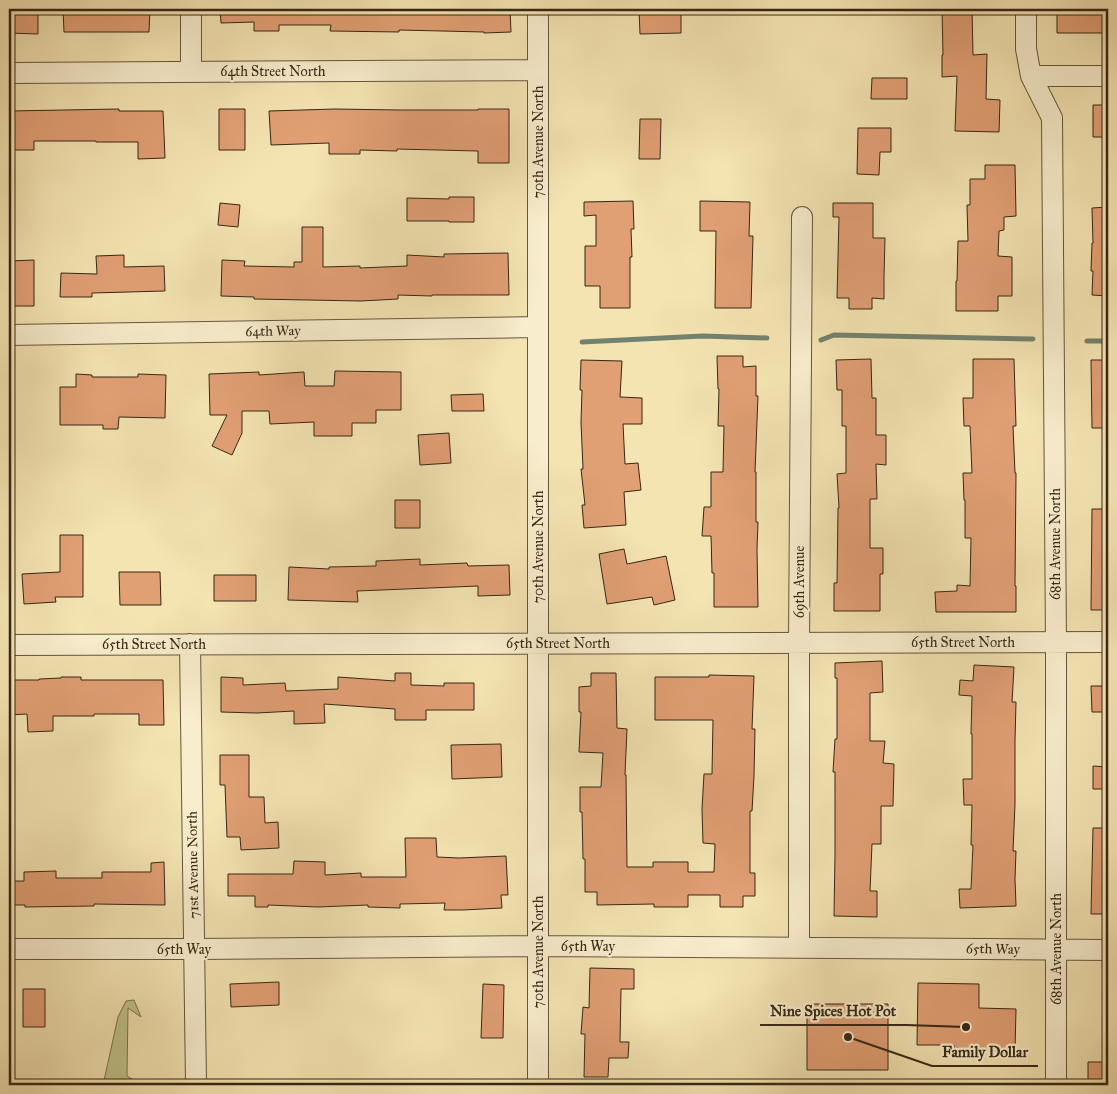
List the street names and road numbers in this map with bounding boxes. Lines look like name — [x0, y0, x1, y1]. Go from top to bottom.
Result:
street label: 64th Street North — [220, 63, 326, 80]
street label: 70th Avenue North — [530, 85, 547, 199]
street label: 64th Way — [245, 322, 301, 340]
street label: 68th Avenue North — [1047, 488, 1064, 600]
street label: 70th Avenue North — [530, 490, 547, 604]
street label: 69th Avenue — [791, 546, 808, 618]
street label: 65th Street North — [911, 634, 1015, 651]
street label: 65th Street North — [506, 635, 610, 652]
street label: 65th Street North — [102, 636, 206, 653]
street label: 71st Avenue North — [184, 811, 202, 919]
street label: 68th Avenue North — [1048, 893, 1065, 1005]
street label: 70th Avenue North — [530, 895, 547, 1009]
street label: 65th Way — [561, 938, 616, 955]
street label: 65th Way — [966, 940, 1021, 958]
street label: 65th Way — [157, 941, 212, 958]

